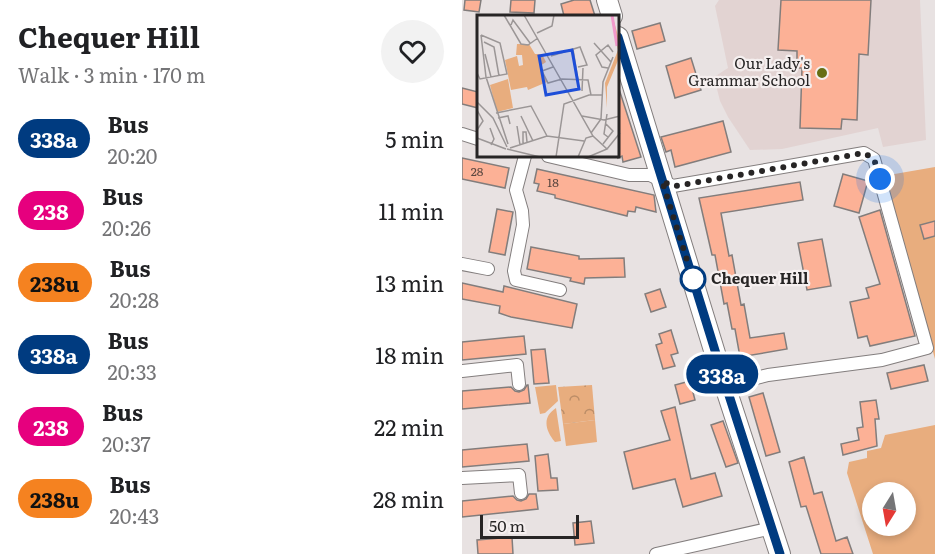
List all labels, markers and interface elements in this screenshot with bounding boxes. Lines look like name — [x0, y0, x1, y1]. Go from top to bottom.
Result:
text: Chequer Hill — [18, 15, 200, 57]
inset map — [477, 15, 620, 158]
button: heart — [381, 20, 444, 83]
place label: Our Lady's Grammar School — [688, 51, 810, 91]
text: Walk · 3 min · 170 m — [18, 59, 205, 89]
marker: Our Lady's Grammar School — [815, 66, 829, 80]
text: Bus — [108, 107, 148, 140]
text: 5 min — [385, 122, 444, 155]
text: 338a — [30, 123, 78, 154]
text: 20:20 — [108, 140, 157, 170]
house number: 28 — [471, 162, 484, 180]
your location — [865, 164, 895, 194]
house number: 18 — [547, 173, 559, 191]
text: Bus — [102, 179, 143, 212]
text: 11 min — [378, 194, 444, 227]
text: 238 — [33, 195, 69, 226]
text: 20:26 — [102, 212, 151, 242]
text: Bus — [110, 251, 150, 284]
text: 13 min — [375, 266, 444, 299]
marker: Chequer Hill — [680, 266, 706, 292]
place label: Chequer Hill — [711, 266, 809, 289]
text: 238u — [30, 267, 80, 298]
text: 20:28 — [110, 284, 159, 314]
text: Bus — [108, 323, 148, 356]
text: 18 min — [375, 338, 444, 371]
text: 338a — [30, 339, 78, 370]
line badge: 338a — [680, 354, 764, 394]
text: 20:33 — [108, 356, 157, 386]
text: 338a — [698, 359, 746, 390]
text: Bus — [102, 395, 143, 428]
text: 22 min — [374, 410, 444, 443]
text: 238 — [33, 411, 69, 442]
text: 20:37 — [102, 428, 151, 458]
text: Bus — [110, 467, 150, 500]
text: 28 min — [373, 482, 444, 515]
north arrow — [862, 482, 916, 536]
map controls — [862, 482, 916, 536]
text: 238u — [30, 483, 80, 514]
text: 20:43 — [110, 500, 159, 530]
scale bar — [480, 512, 579, 540]
text: 50 m — [489, 513, 525, 537]

